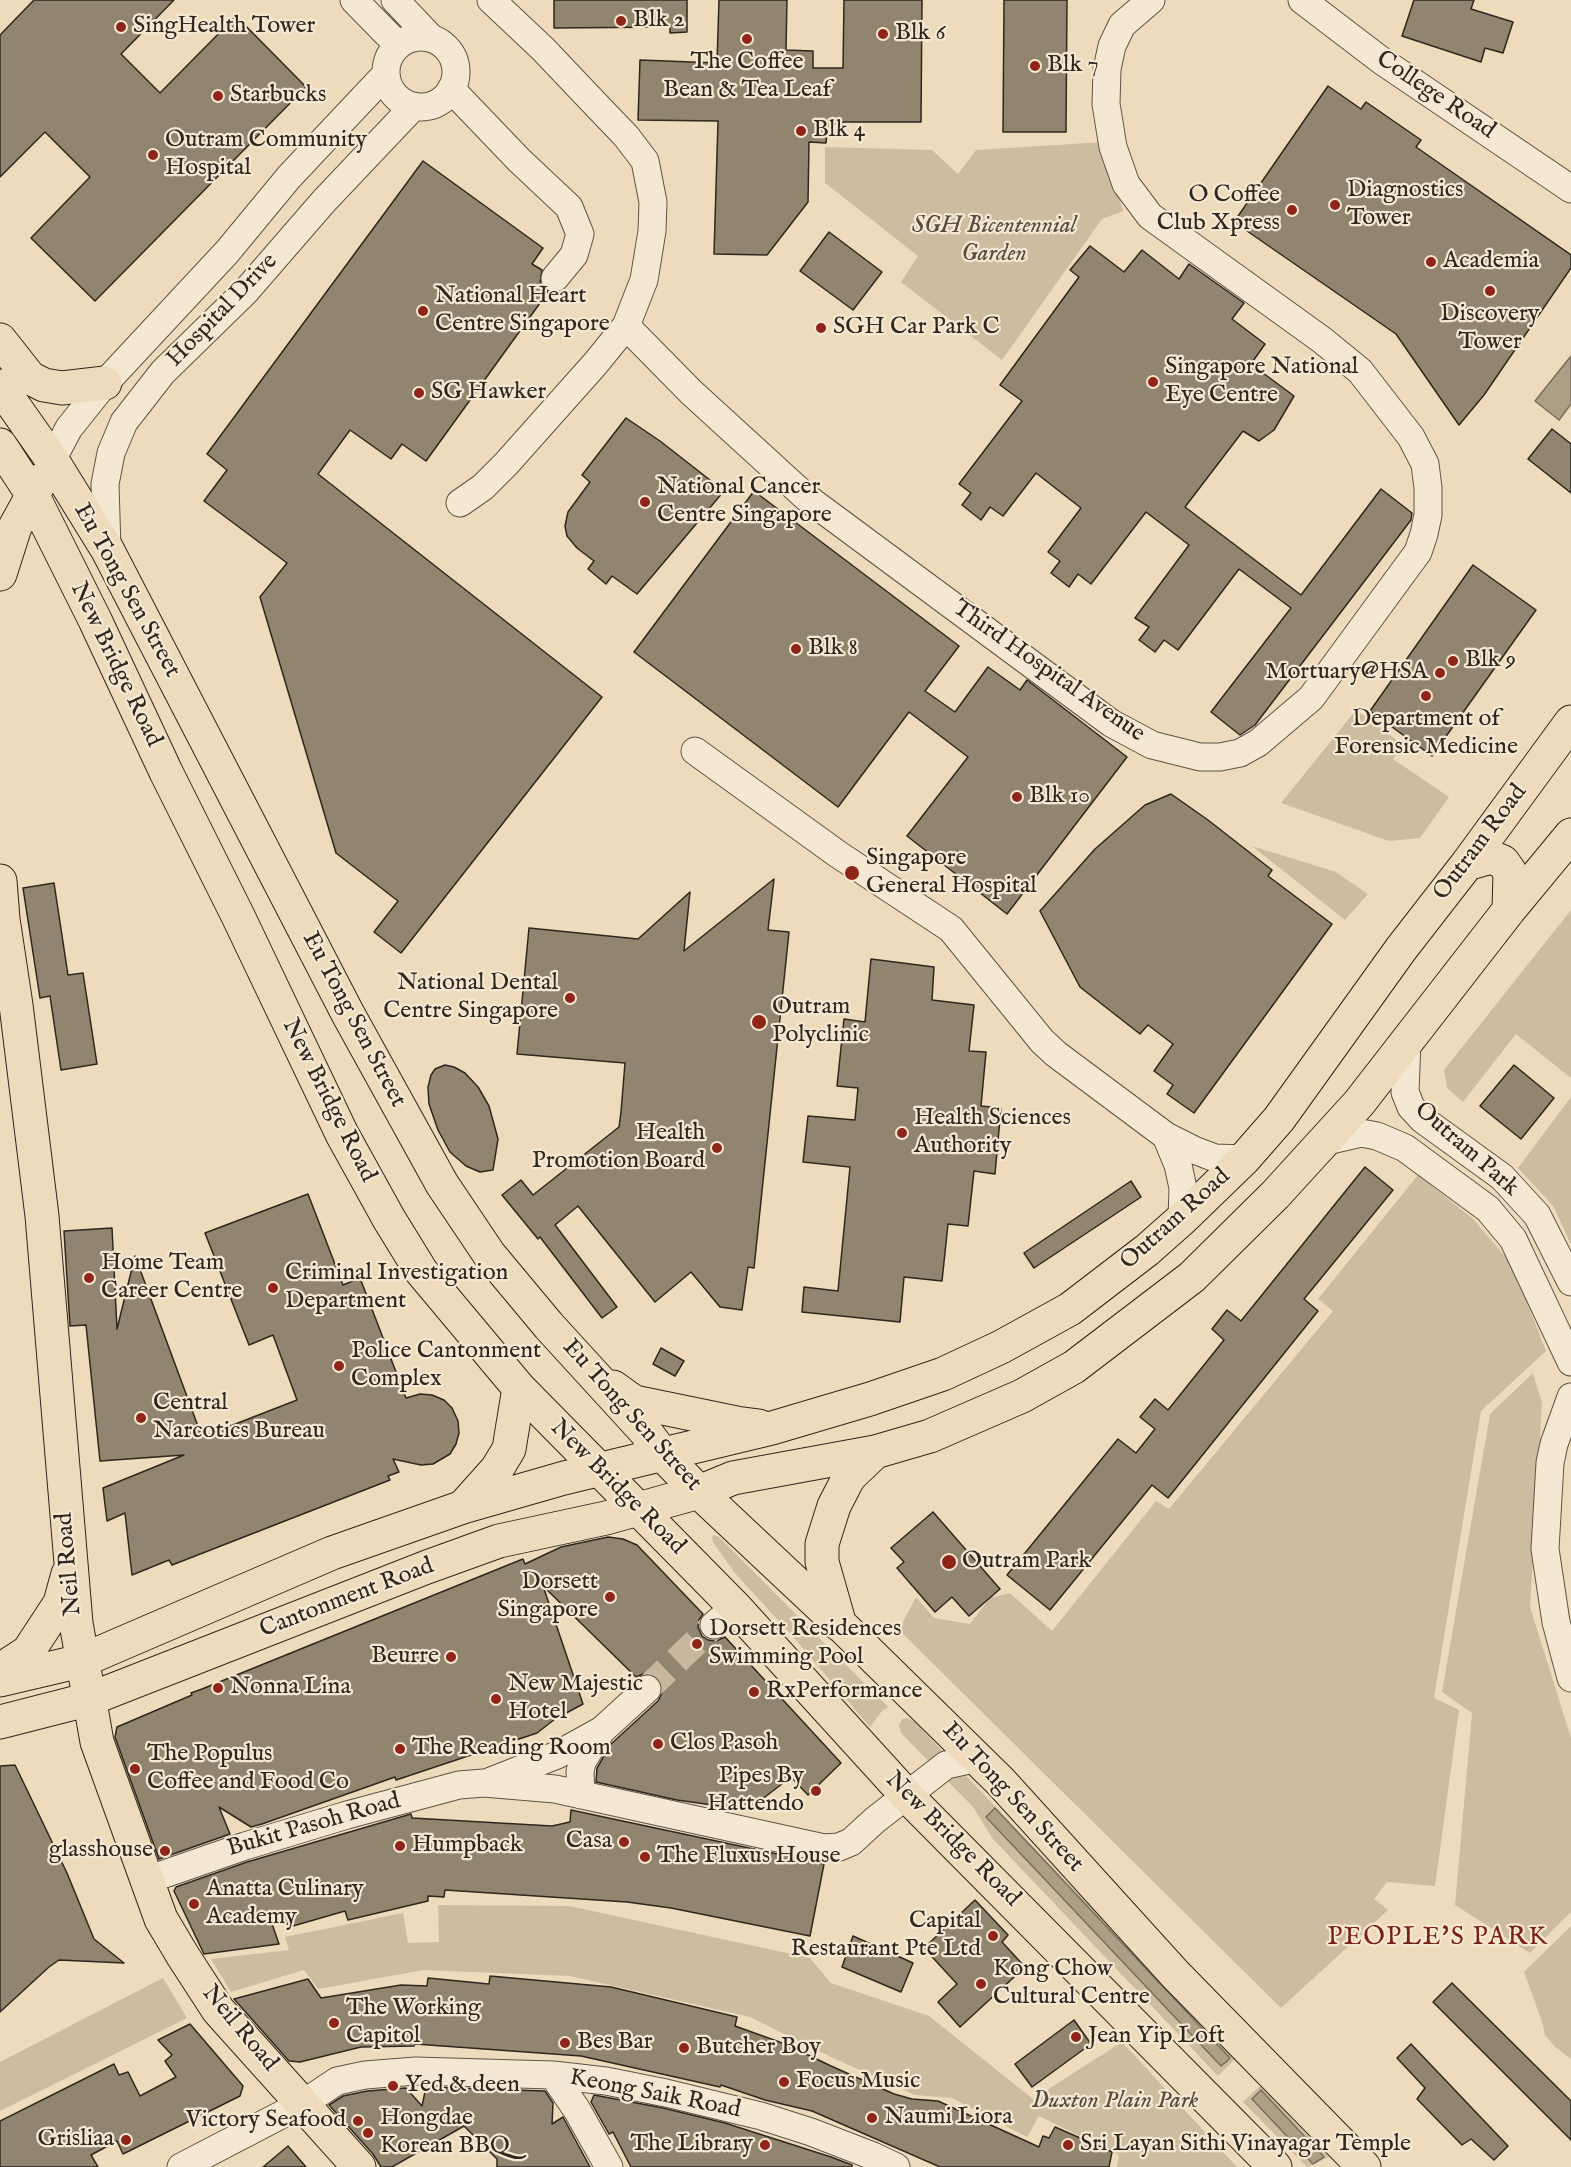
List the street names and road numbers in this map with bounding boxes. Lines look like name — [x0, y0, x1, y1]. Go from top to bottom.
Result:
street label: College Road — [1370, 46, 1500, 146]
street label: Hospital Drive — [162, 248, 284, 374]
street label: Eu Tong Sen Street — [66, 499, 186, 683]
street label: New Bridge Road — [63, 578, 167, 752]
street label: Third Hospital Avenue — [946, 595, 1150, 749]
street label: Outram Road — [1428, 779, 1534, 907]
street label: Eu Tong Sen Street — [295, 927, 411, 1113]
street label: New Bridge Road — [274, 1015, 382, 1187]
street label: Outram Park — [1408, 1097, 1524, 1203]
street label: Outram Road — [1115, 1163, 1237, 1277]
street label: Eu Tong Sen Street — [555, 1334, 707, 1498]
street label: New Bridge Road — [543, 1414, 691, 1562]
street label: Neil Road — [51, 1511, 89, 1617]
street label: Cantonment Road — [256, 1553, 438, 1645]
street label: Eu Tong Sen Street — [935, 1717, 1089, 1879]
street label: New Bridge Road — [878, 1766, 1026, 1914]
street label: Bukit Pasoh Road — [224, 1788, 404, 1864]
street label: Neil Road — [195, 1980, 283, 2078]
street label: Keong Saik Road — [567, 2064, 743, 2126]

